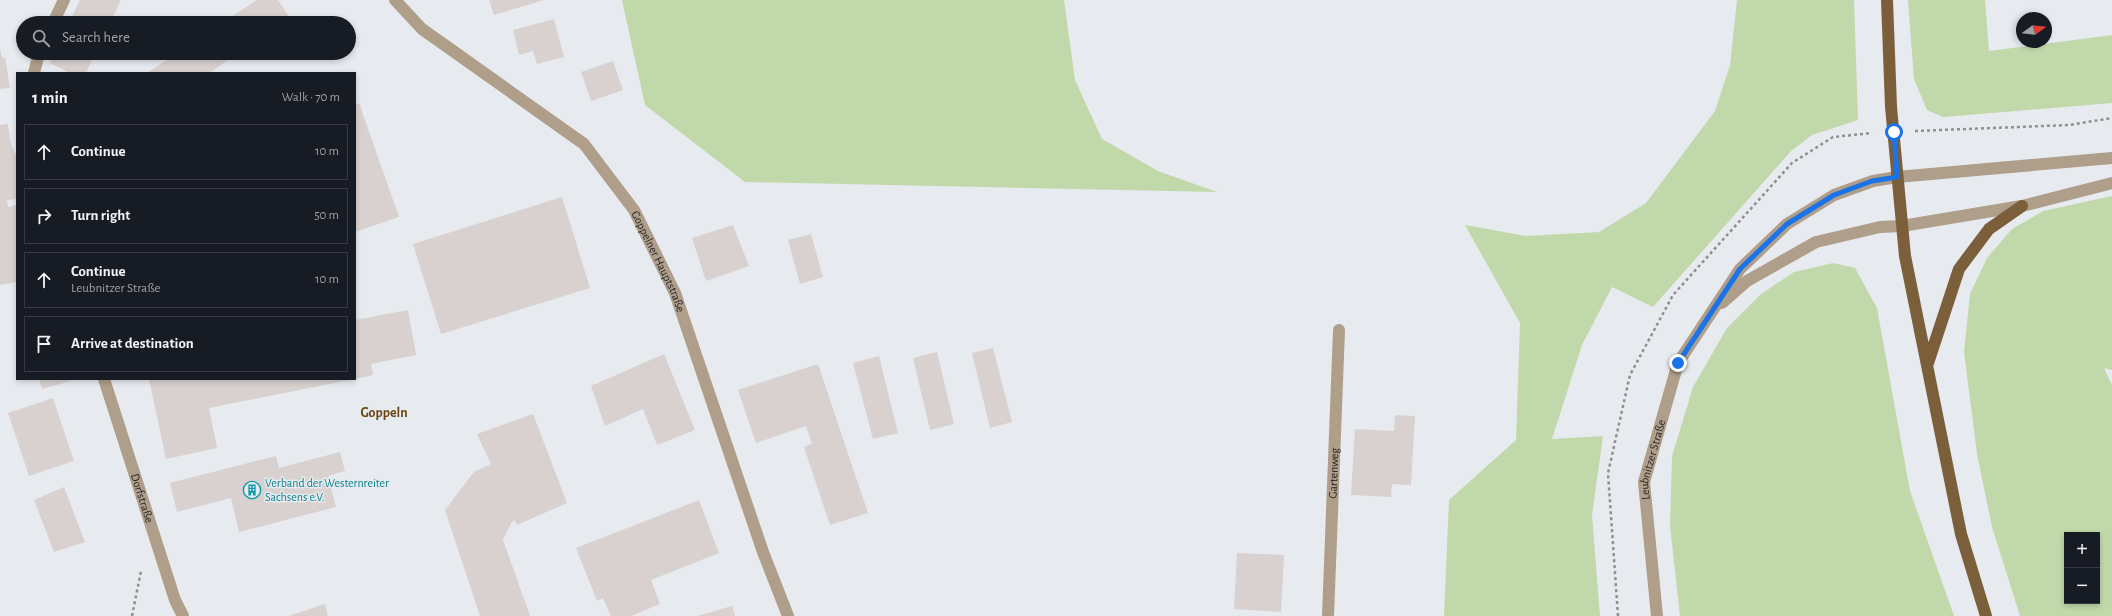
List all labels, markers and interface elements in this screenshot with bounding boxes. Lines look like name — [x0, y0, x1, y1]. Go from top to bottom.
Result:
north arrow — [2016, 12, 2052, 48]
search box — [16, 16, 356, 60]
icon: search — [30, 27, 52, 49]
text: Search here — [62, 30, 130, 45]
text: 1 min — [32, 89, 68, 106]
text: Walk · 70 m — [282, 91, 340, 104]
route start — [1885, 123, 1903, 141]
icon: ahead — [33, 141, 55, 163]
text: Continue — [71, 144, 126, 159]
text: 10 m — [315, 145, 339, 158]
icon: right — [33, 205, 55, 227]
text: Turn right — [71, 208, 130, 223]
text: 50 m — [314, 209, 339, 222]
street label: Goppelner Hauptstraße — [629, 209, 687, 314]
text: Continue — [71, 264, 126, 279]
icon: ahead — [33, 269, 55, 291]
text: 10 m — [315, 273, 339, 286]
text: Leubnitzer Straße — [71, 282, 160, 295]
icon: arrive — [33, 333, 55, 355]
text: Arrive at destination — [71, 336, 194, 351]
route end — [1669, 354, 1687, 372]
district label: Goppeln — [360, 406, 408, 420]
street label: Leubnitzer Straße — [1638, 418, 1668, 500]
street label: Gartenweg — [1327, 447, 1340, 499]
street label: Dorfstraße — [129, 472, 156, 524]
place label: Verband der Westernreiter Sachsens e.V. — [265, 477, 389, 503]
building icon: Verband der Westernreiter Sachsens e.V. — [242, 480, 262, 500]
map controls — [2064, 532, 2100, 604]
button: + — [2064, 532, 2100, 568]
button: − — [2064, 568, 2100, 604]

